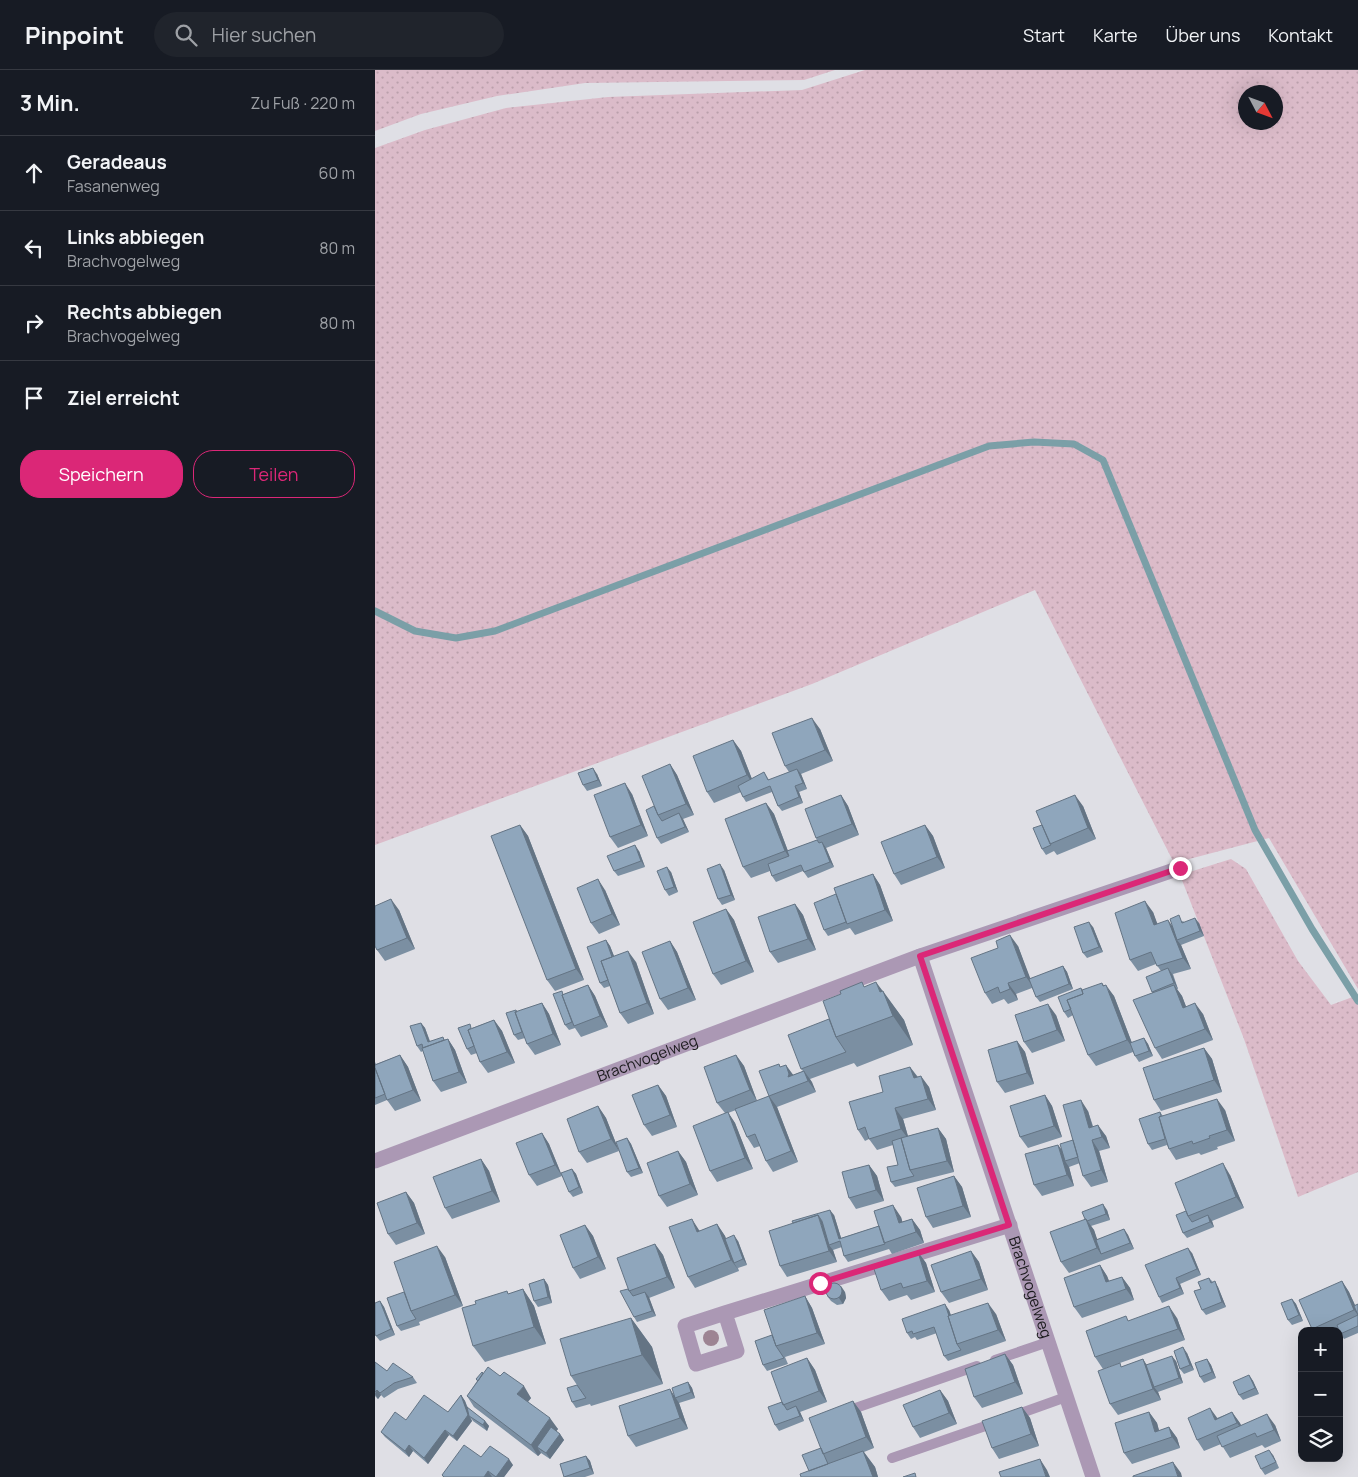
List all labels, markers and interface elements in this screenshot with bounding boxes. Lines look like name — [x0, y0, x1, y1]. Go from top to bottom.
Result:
search box — [154, 12, 504, 57]
text: Pinpoint — [25, 18, 124, 51]
icon: search — [172, 21, 200, 49]
text: Hier suchen — [212, 22, 316, 48]
text: Start — [1023, 23, 1065, 47]
text: Karte — [1093, 23, 1138, 47]
text: Über uns — [1166, 23, 1240, 47]
text: Kontakt — [1268, 23, 1333, 47]
north arrow — [1238, 85, 1283, 130]
text: 3 Min. — [20, 89, 80, 117]
text: Zu Fuß · 220 m — [251, 92, 355, 114]
text: Geradeaus — [67, 149, 167, 175]
icon: ahead — [20, 159, 48, 187]
text: 60 m — [319, 162, 355, 184]
text: Fasanenweg — [67, 175, 160, 197]
text: Links abbiegen — [67, 224, 204, 250]
icon: left — [20, 234, 48, 262]
text: 80 m — [319, 237, 355, 259]
text: Brachvogelweg — [67, 250, 180, 272]
text: Rechts abbiegen — [67, 299, 222, 325]
icon: right — [20, 309, 48, 337]
text: 80 m — [319, 312, 355, 334]
text: Brachvogelweg — [67, 325, 180, 347]
icon: arrive — [20, 384, 48, 412]
text: Ziel erreicht — [67, 385, 180, 411]
button: Speichern — [20, 450, 183, 498]
button: Teilen — [193, 450, 355, 498]
route end — [1169, 857, 1192, 880]
street label: Brachvogelweg — [594, 1030, 701, 1087]
street label: Brachvogelweg — [1004, 1233, 1057, 1341]
route start — [809, 1272, 832, 1295]
map controls — [1298, 1327, 1343, 1462]
button: + — [1298, 1327, 1343, 1372]
button: − — [1298, 1372, 1343, 1417]
button: layers — [1298, 1417, 1343, 1462]

